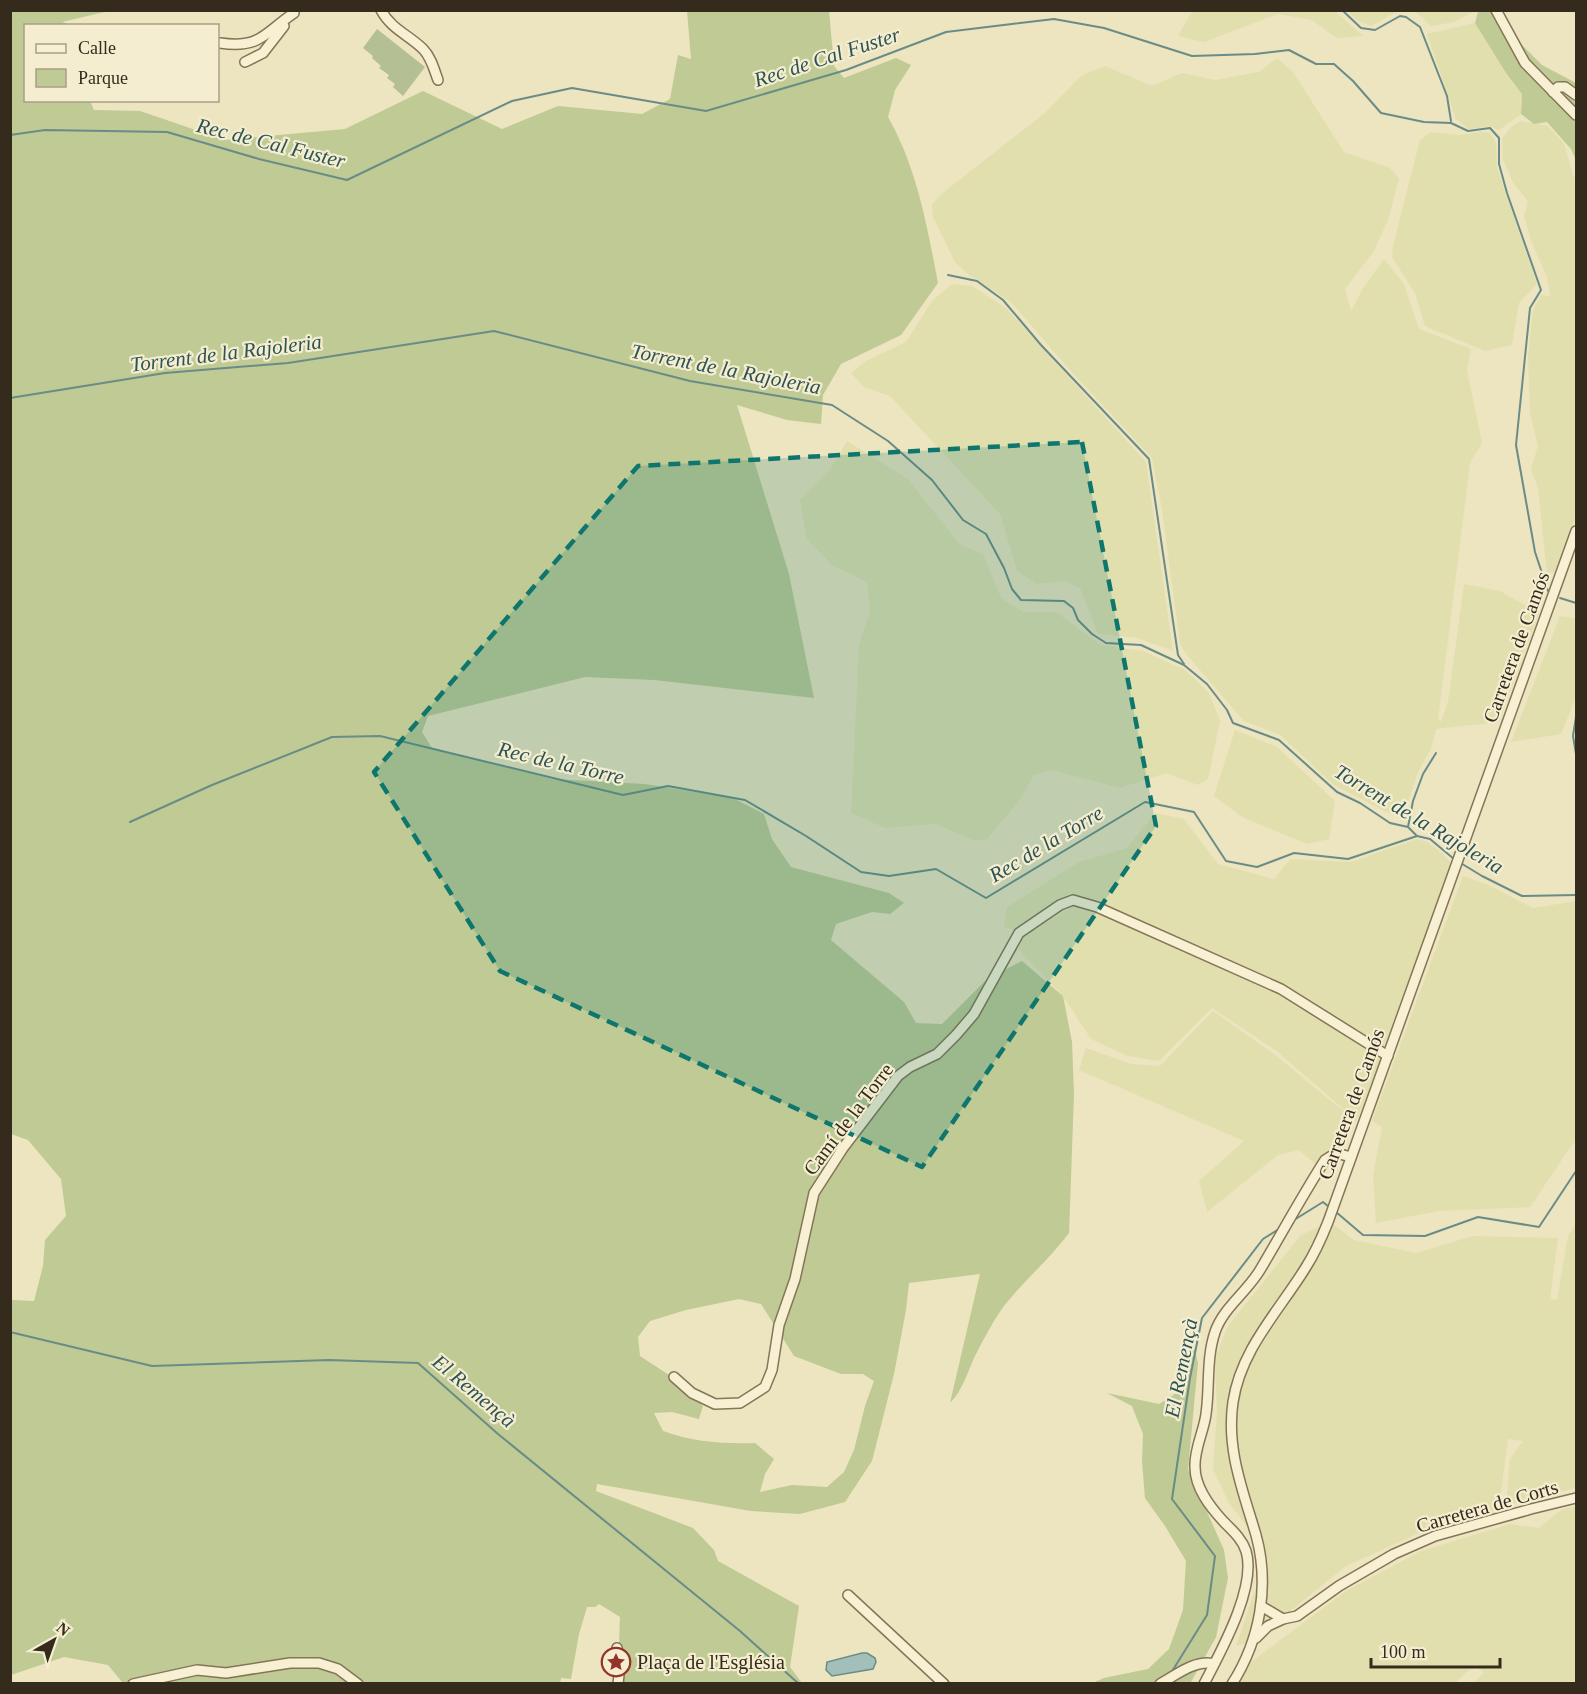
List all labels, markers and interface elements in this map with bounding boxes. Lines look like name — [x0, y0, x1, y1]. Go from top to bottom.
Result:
water label: Rec de Cal Fuster — [750, 22, 904, 92]
legend — [24, 24, 219, 102]
text: Calle — [78, 38, 116, 58]
text: Parque — [78, 68, 128, 88]
water label: Rec de Cal Fuster — [193, 113, 349, 173]
water label: Torrent de la Rajoleria — [129, 329, 323, 377]
water label: Torrent de la Rajoleria — [629, 339, 823, 399]
street label: Carretera de Camós — [1479, 568, 1554, 725]
water label: Rec de la Torre — [495, 737, 626, 789]
water label: Torrent de la Rajoleria — [1330, 759, 1508, 879]
water label: Rec de la Torre — [984, 801, 1107, 888]
street label: Carretera de Camós — [1314, 1025, 1389, 1182]
street label: Camí de la Torre — [799, 1059, 897, 1179]
water label: El Remençà — [1159, 1316, 1202, 1421]
water label: El Remençà — [427, 1349, 520, 1433]
street label: Carretera de Corts — [1414, 1475, 1561, 1537]
north arrow — [24, 1610, 84, 1670]
text: N — [53, 1619, 74, 1639]
scale bar — [1371, 1631, 1500, 1669]
text: 100 m — [1380, 1642, 1426, 1662]
place icon: Plaça de l'Església — [600, 1646, 632, 1678]
place label: Plaça de l'Església — [637, 1651, 785, 1674]

